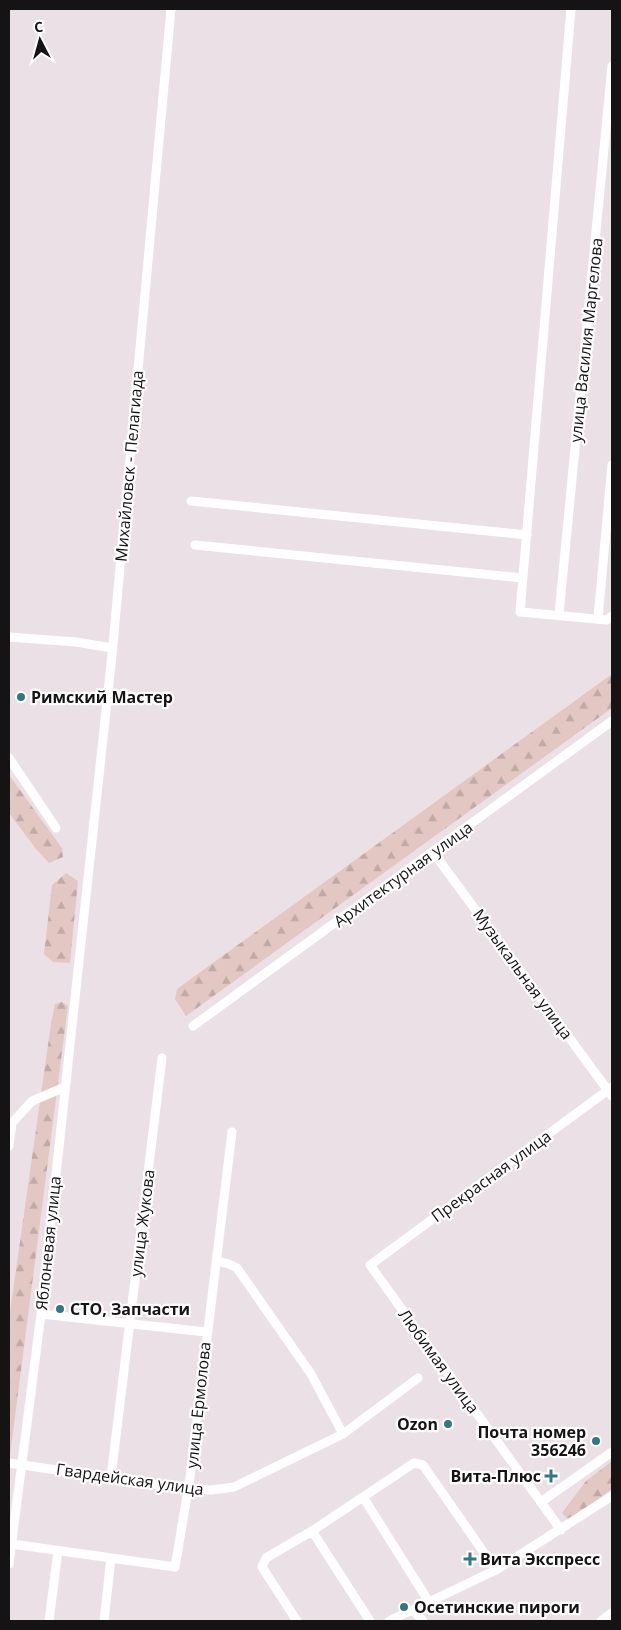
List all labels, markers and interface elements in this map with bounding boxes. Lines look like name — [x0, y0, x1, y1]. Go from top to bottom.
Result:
north arrow — [15, 15, 65, 65]
text: С — [33, 17, 44, 36]
street label: улица Василия Маргелова — [564, 237, 608, 443]
street label: Михайловск - Пелагиада — [110, 369, 148, 563]
place label: Римский Мастер — [31, 686, 173, 708]
marker: Римский Мастер — [15, 691, 27, 703]
street label: Архитектурная улица — [329, 816, 477, 932]
street label: Музыкальная улица — [468, 904, 578, 1044]
street label: Прекрасная улица — [427, 1125, 555, 1227]
street label: улица Жукова — [125, 1168, 159, 1278]
street label: Яблоневая улица — [30, 1175, 66, 1311]
place label: СТО, Запчасти — [70, 1298, 190, 1320]
marker: СТО, Запчасти — [54, 1303, 66, 1315]
street label: Любимая улица — [394, 1304, 484, 1418]
street label: улица Ермолова — [180, 1341, 216, 1469]
place label: Ozon — [397, 1413, 438, 1435]
marker: Ozon — [442, 1418, 454, 1430]
place label: Почта номер 356246 — [477, 1421, 586, 1461]
marker: Почта номер 356246 — [590, 1435, 602, 1447]
street label: Гвардейская улица — [55, 1458, 205, 1500]
place label: Вита-Плюс — [451, 1465, 541, 1487]
marker: Вита-Плюс — [545, 1470, 557, 1482]
place label: Вита Экспресс — [480, 1548, 600, 1570]
marker: Вита Экспресс — [464, 1553, 476, 1565]
place label: Осетинские пироги — [414, 1596, 580, 1618]
marker: Осетинские пироги — [398, 1601, 410, 1613]

